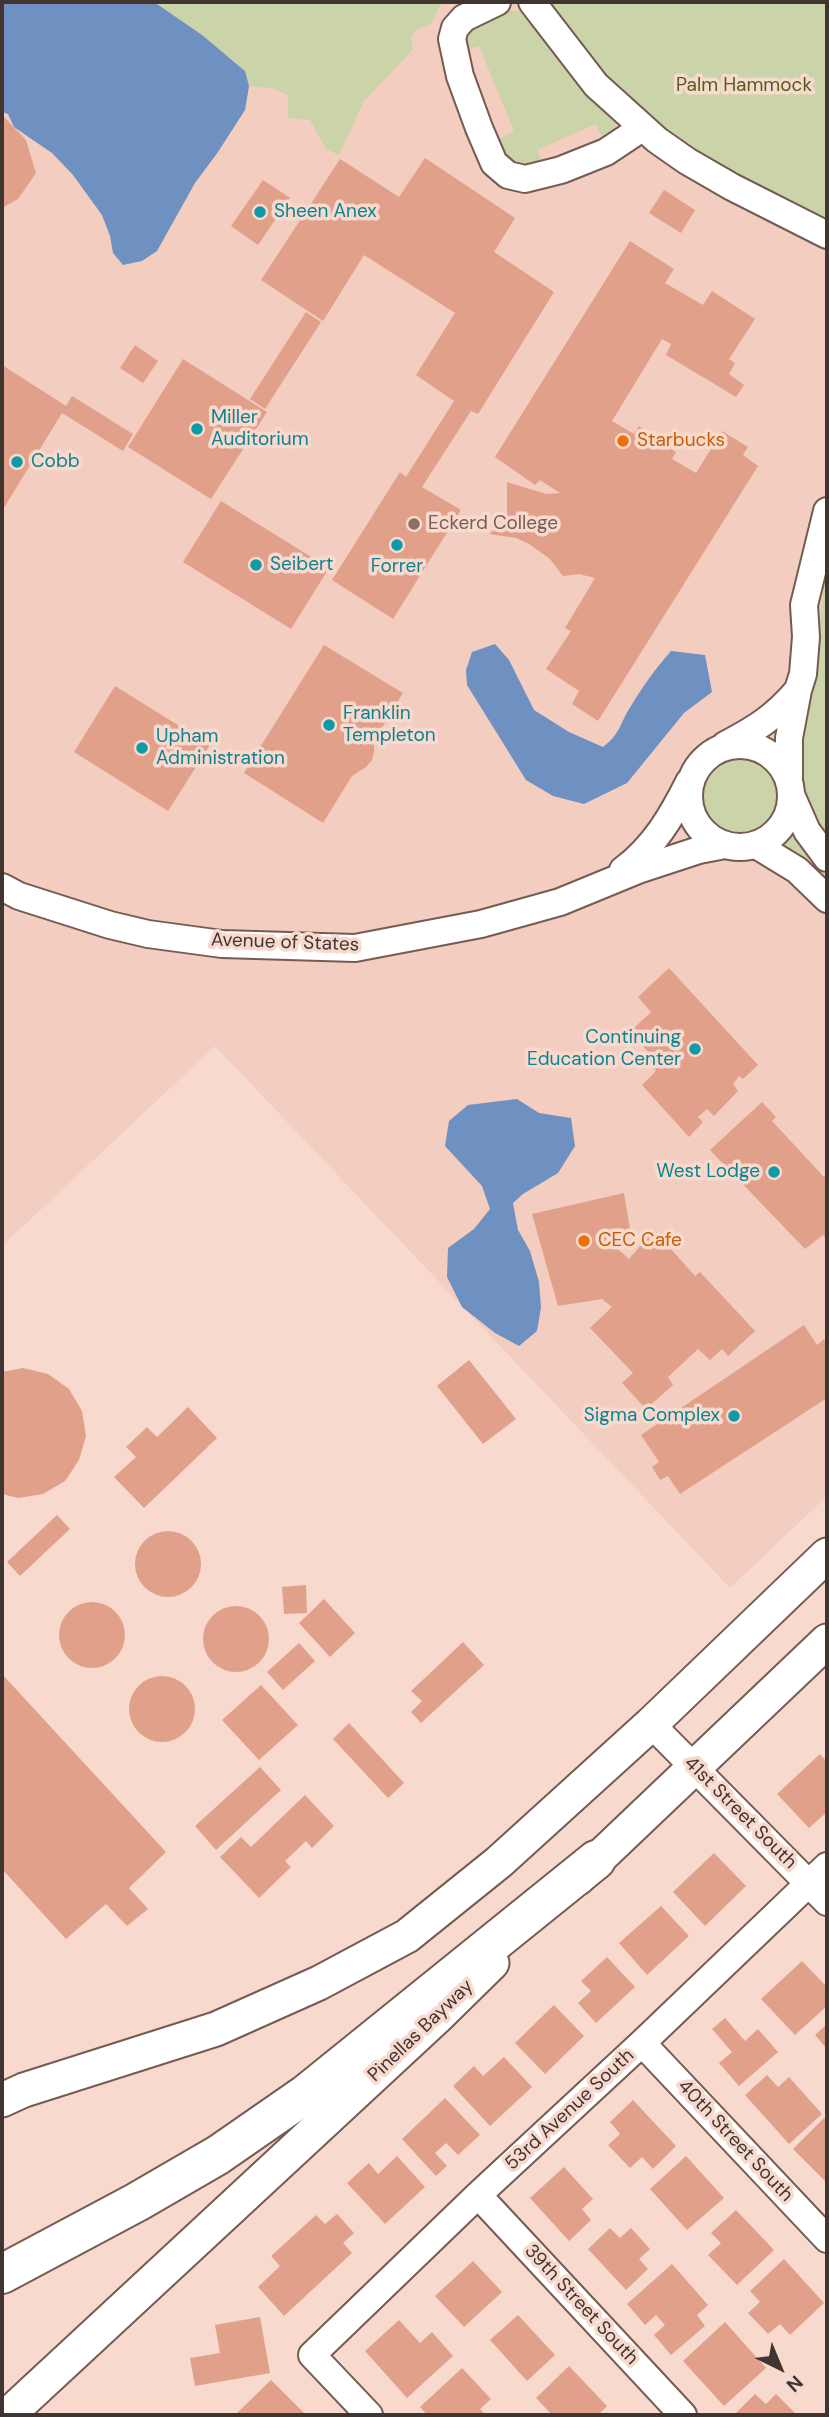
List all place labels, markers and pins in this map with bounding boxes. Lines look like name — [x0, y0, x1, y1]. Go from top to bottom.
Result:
place label: Sheen Anex — [274, 201, 377, 223]
marker: Sheen Anex — [252, 204, 268, 220]
place label: Miller Auditorium — [211, 407, 309, 451]
marker: Miller Auditorium — [189, 421, 205, 437]
place label: Starbucks — [637, 430, 725, 452]
marker: Starbucks — [615, 433, 631, 449]
place label: Cobb — [31, 451, 80, 473]
marker: Cobb — [9, 454, 25, 470]
place label: Eckerd College — [428, 513, 558, 535]
marker: Eckerd College — [406, 516, 422, 532]
marker: Forrer — [389, 537, 405, 553]
place label: Seibert — [270, 554, 334, 576]
place label: Forrer — [371, 556, 423, 578]
marker: Seibert — [248, 557, 264, 573]
place label: Franklin Templeton — [343, 703, 436, 747]
marker: Franklin Templeton — [321, 717, 337, 733]
place label: Upham Administration — [156, 726, 285, 770]
marker: Upham Administration — [134, 740, 150, 756]
place label: Continuing Education Center — [527, 1027, 681, 1071]
marker: Continuing Education Center — [687, 1041, 703, 1057]
place label: West Lodge — [656, 1161, 760, 1183]
marker: West Lodge — [766, 1164, 782, 1180]
place label: CEC Cafe — [598, 1230, 682, 1252]
marker: CEC Cafe — [576, 1233, 592, 1249]
place label: Sigma Complex — [584, 1405, 720, 1427]
marker: Sigma Complex — [726, 1408, 742, 1424]

